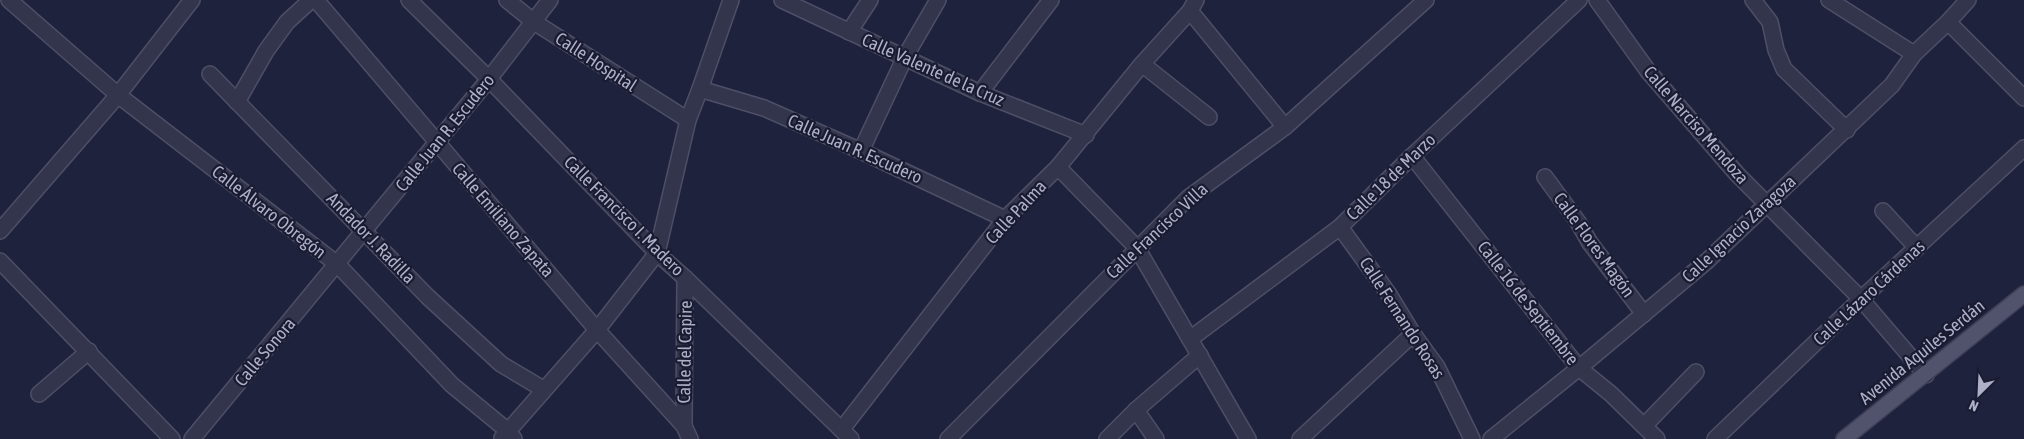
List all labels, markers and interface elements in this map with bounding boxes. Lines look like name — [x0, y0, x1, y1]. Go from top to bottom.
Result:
street label: Calle Hospital — [552, 28, 641, 96]
street label: Calle Valente de la Cruz — [859, 29, 1008, 111]
street label: Calle Narciso Mendoza — [1639, 61, 1753, 188]
street label: Calle Juan R. Escudero — [391, 70, 498, 196]
street label: Calle Juan R. Escudero — [785, 109, 926, 188]
street label: Calle 18 de Marzo — [1342, 129, 1439, 224]
street label: Calle Francisco I. Madero — [560, 151, 689, 280]
street label: Calle Emiliano Zapata — [448, 158, 559, 281]
street label: Calle Álvaro Obregón — [208, 161, 330, 263]
street label: Calle Ignacio Zaragoza — [1677, 171, 1800, 287]
street label: Calle Palma — [981, 175, 1050, 248]
street label: Calle Francisco Villa — [1102, 178, 1212, 283]
street label: Andador J. Radilla — [323, 188, 420, 287]
street label: Calle Flores Magón — [1549, 188, 1639, 301]
street label: Calle 16 de Septiembre — [1473, 236, 1583, 369]
street label: Calle Lázaro Cárdenas — [1809, 236, 1929, 350]
street label: Calle Fernando Rosas — [1355, 253, 1450, 382]
street label: Avenida Aquiles Serdán — [1855, 295, 1988, 409]
street label: Calle del Capire — [673, 300, 696, 404]
street label: Calle Sonora — [230, 313, 299, 390]
north arrow — [1954, 369, 2004, 419]
text: N — [1967, 397, 1981, 415]

